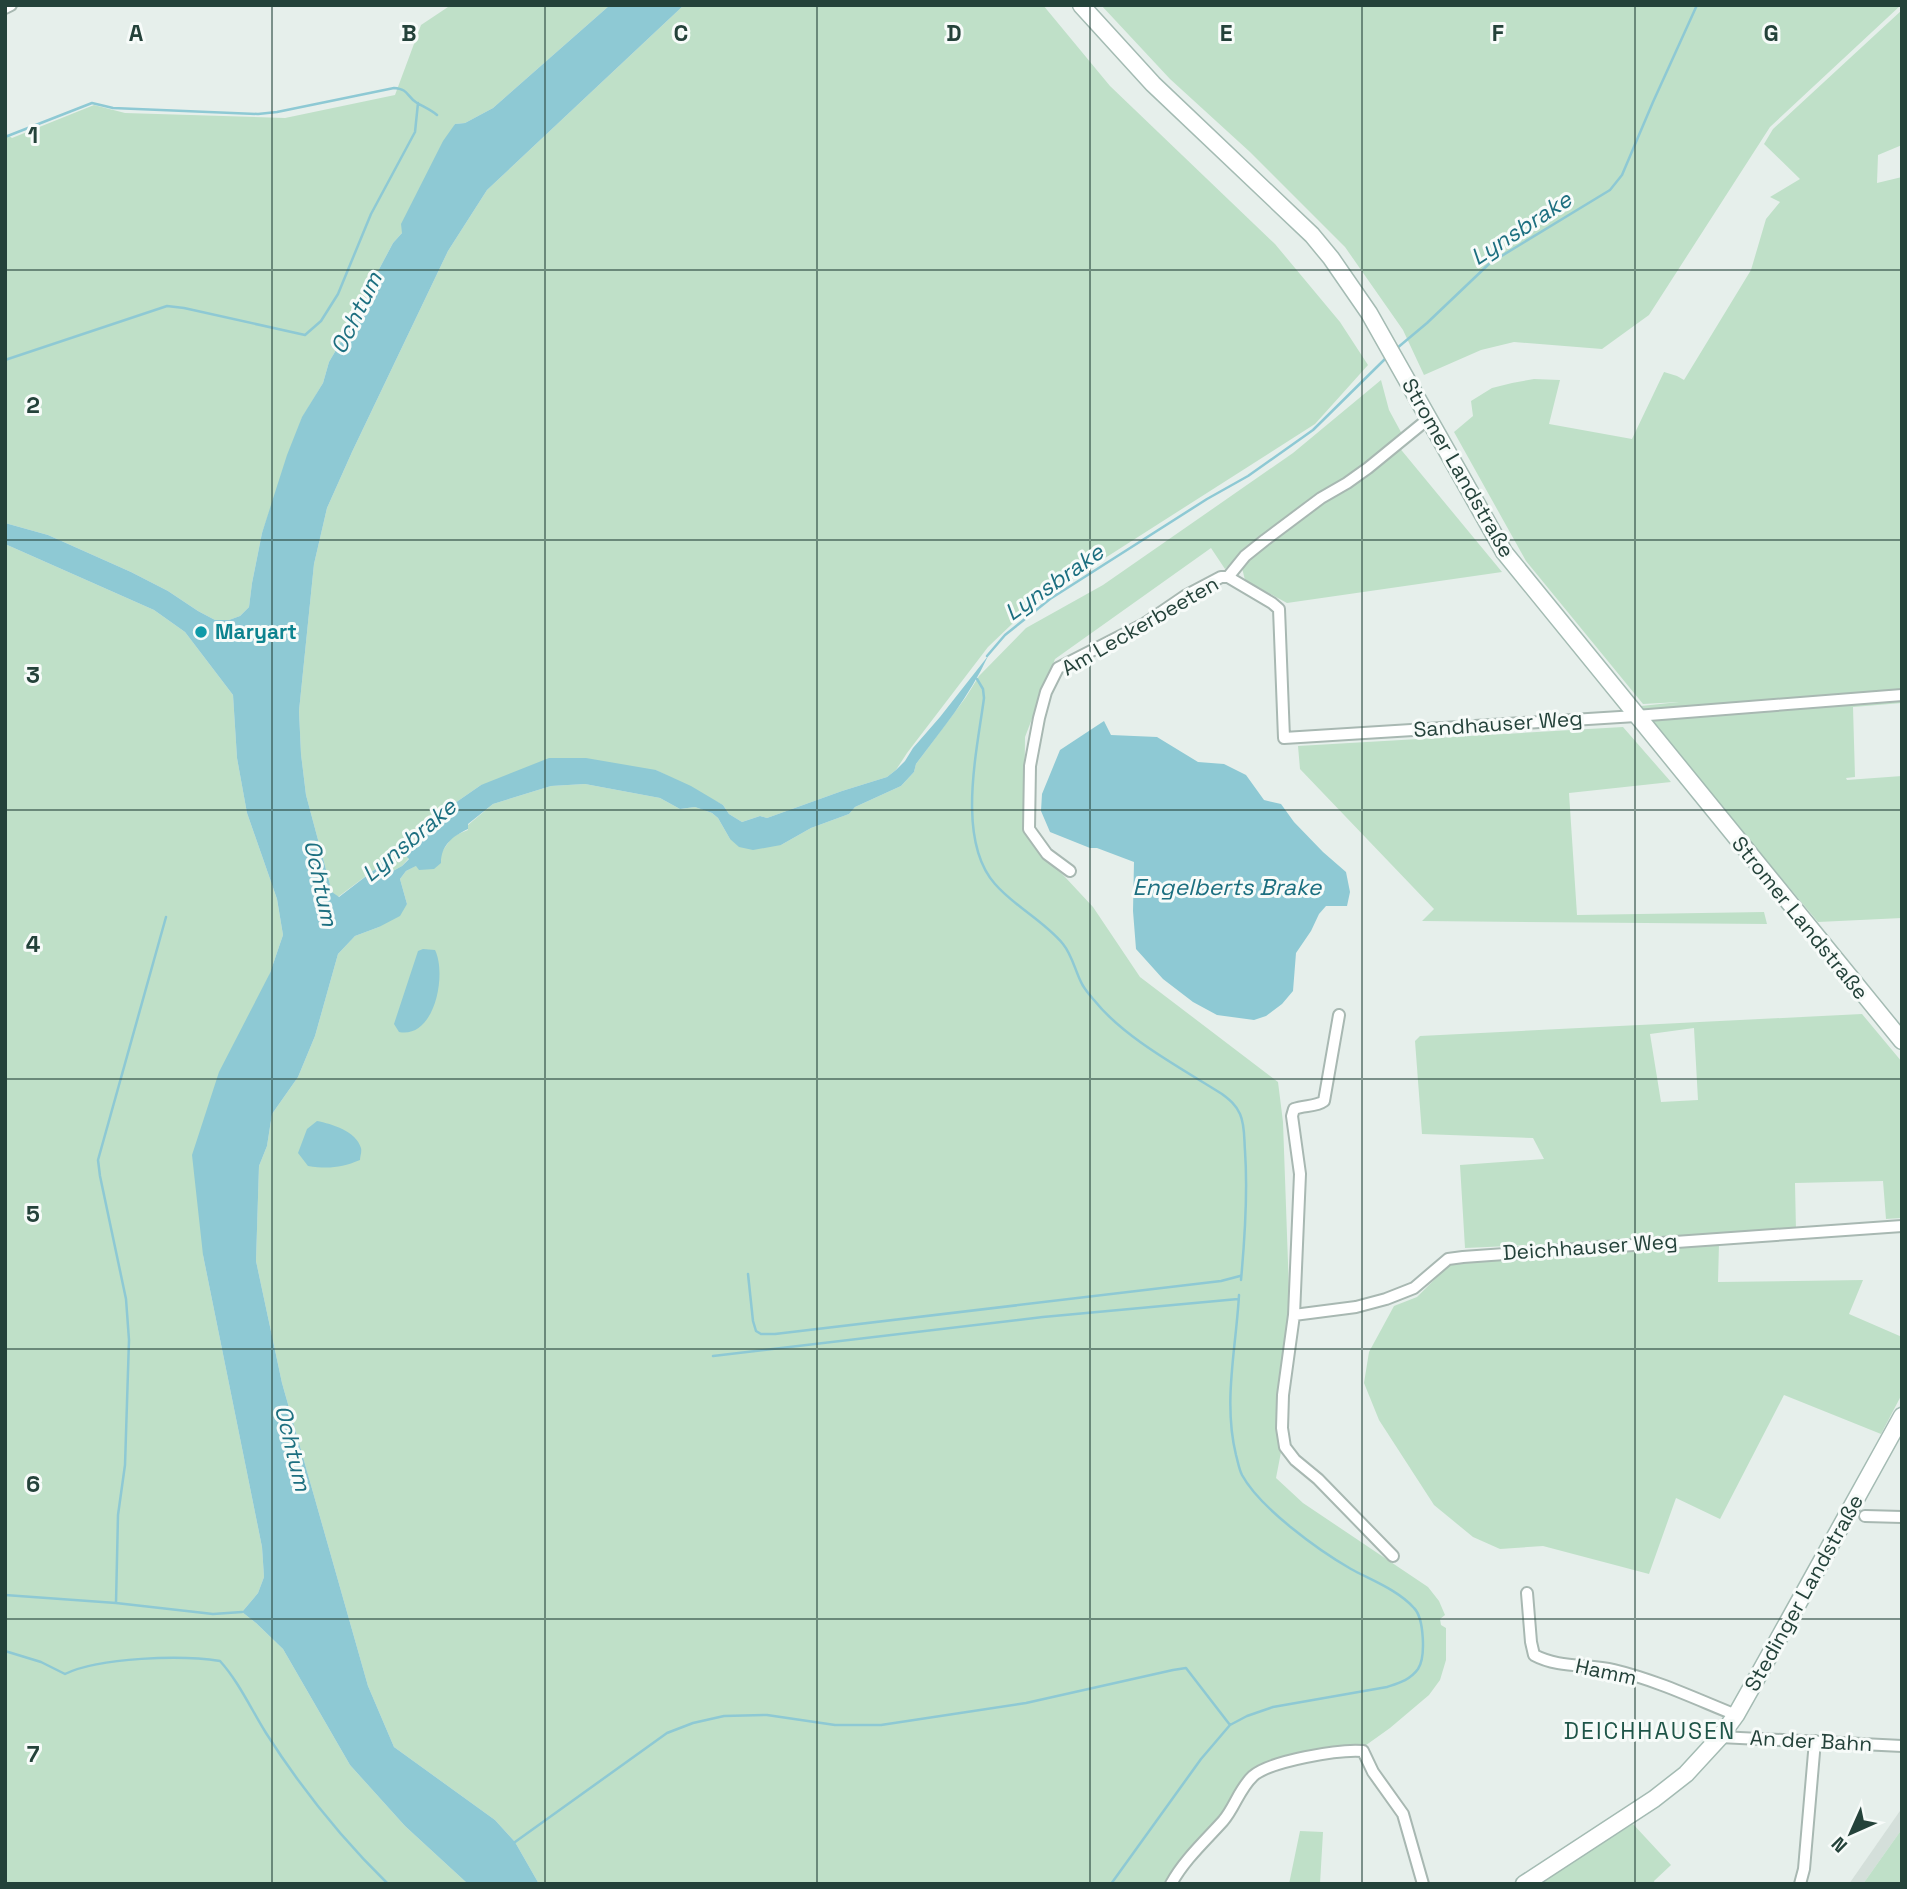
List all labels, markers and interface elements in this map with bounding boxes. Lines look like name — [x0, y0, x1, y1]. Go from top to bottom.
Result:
text: A — [129, 18, 144, 48]
text: B — [401, 18, 417, 48]
text: C — [674, 18, 688, 48]
text: D — [946, 18, 962, 48]
text: E — [1220, 18, 1232, 48]
text: F — [1492, 18, 1504, 48]
text: G — [1763, 18, 1779, 48]
text: 1 — [28, 120, 38, 150]
water label: Lynsbrake — [1465, 184, 1578, 272]
water label: Ochtum — [323, 266, 389, 359]
street label: Stromer Landstraße — [1396, 373, 1521, 562]
text: 2 — [26, 390, 40, 420]
water label: Lynsbrake — [999, 536, 1111, 627]
street label: Am Leckerbeeten — [1056, 570, 1223, 681]
place label: Maryart — [215, 618, 297, 645]
marker: Maryart — [193, 624, 209, 640]
text: 3 — [26, 660, 40, 690]
street label: Sandhauser Weg — [1412, 704, 1583, 743]
water label: Lynsbrake — [356, 791, 464, 888]
street label: Stromer Landstraße — [1726, 830, 1875, 1005]
water label: Ochtum — [297, 837, 345, 930]
water label: Engelberts Brake — [1133, 872, 1323, 902]
text: 4 — [26, 929, 41, 959]
text: 5 — [26, 1199, 40, 1229]
street label: Deichhauser Weg — [1502, 1227, 1678, 1266]
water label: Ochtum — [268, 1402, 318, 1495]
text: 6 — [26, 1469, 40, 1499]
street label: Stedinger Landstraße — [1738, 1490, 1869, 1696]
street label: Hamm — [1573, 1652, 1639, 1691]
district label: DEICHHAUSEN — [1564, 1716, 1736, 1746]
street label: An der Bahn — [1749, 1724, 1873, 1757]
text: 7 — [27, 1739, 40, 1769]
north arrow — [1816, 1798, 1886, 1868]
text: N — [1826, 1831, 1853, 1858]

